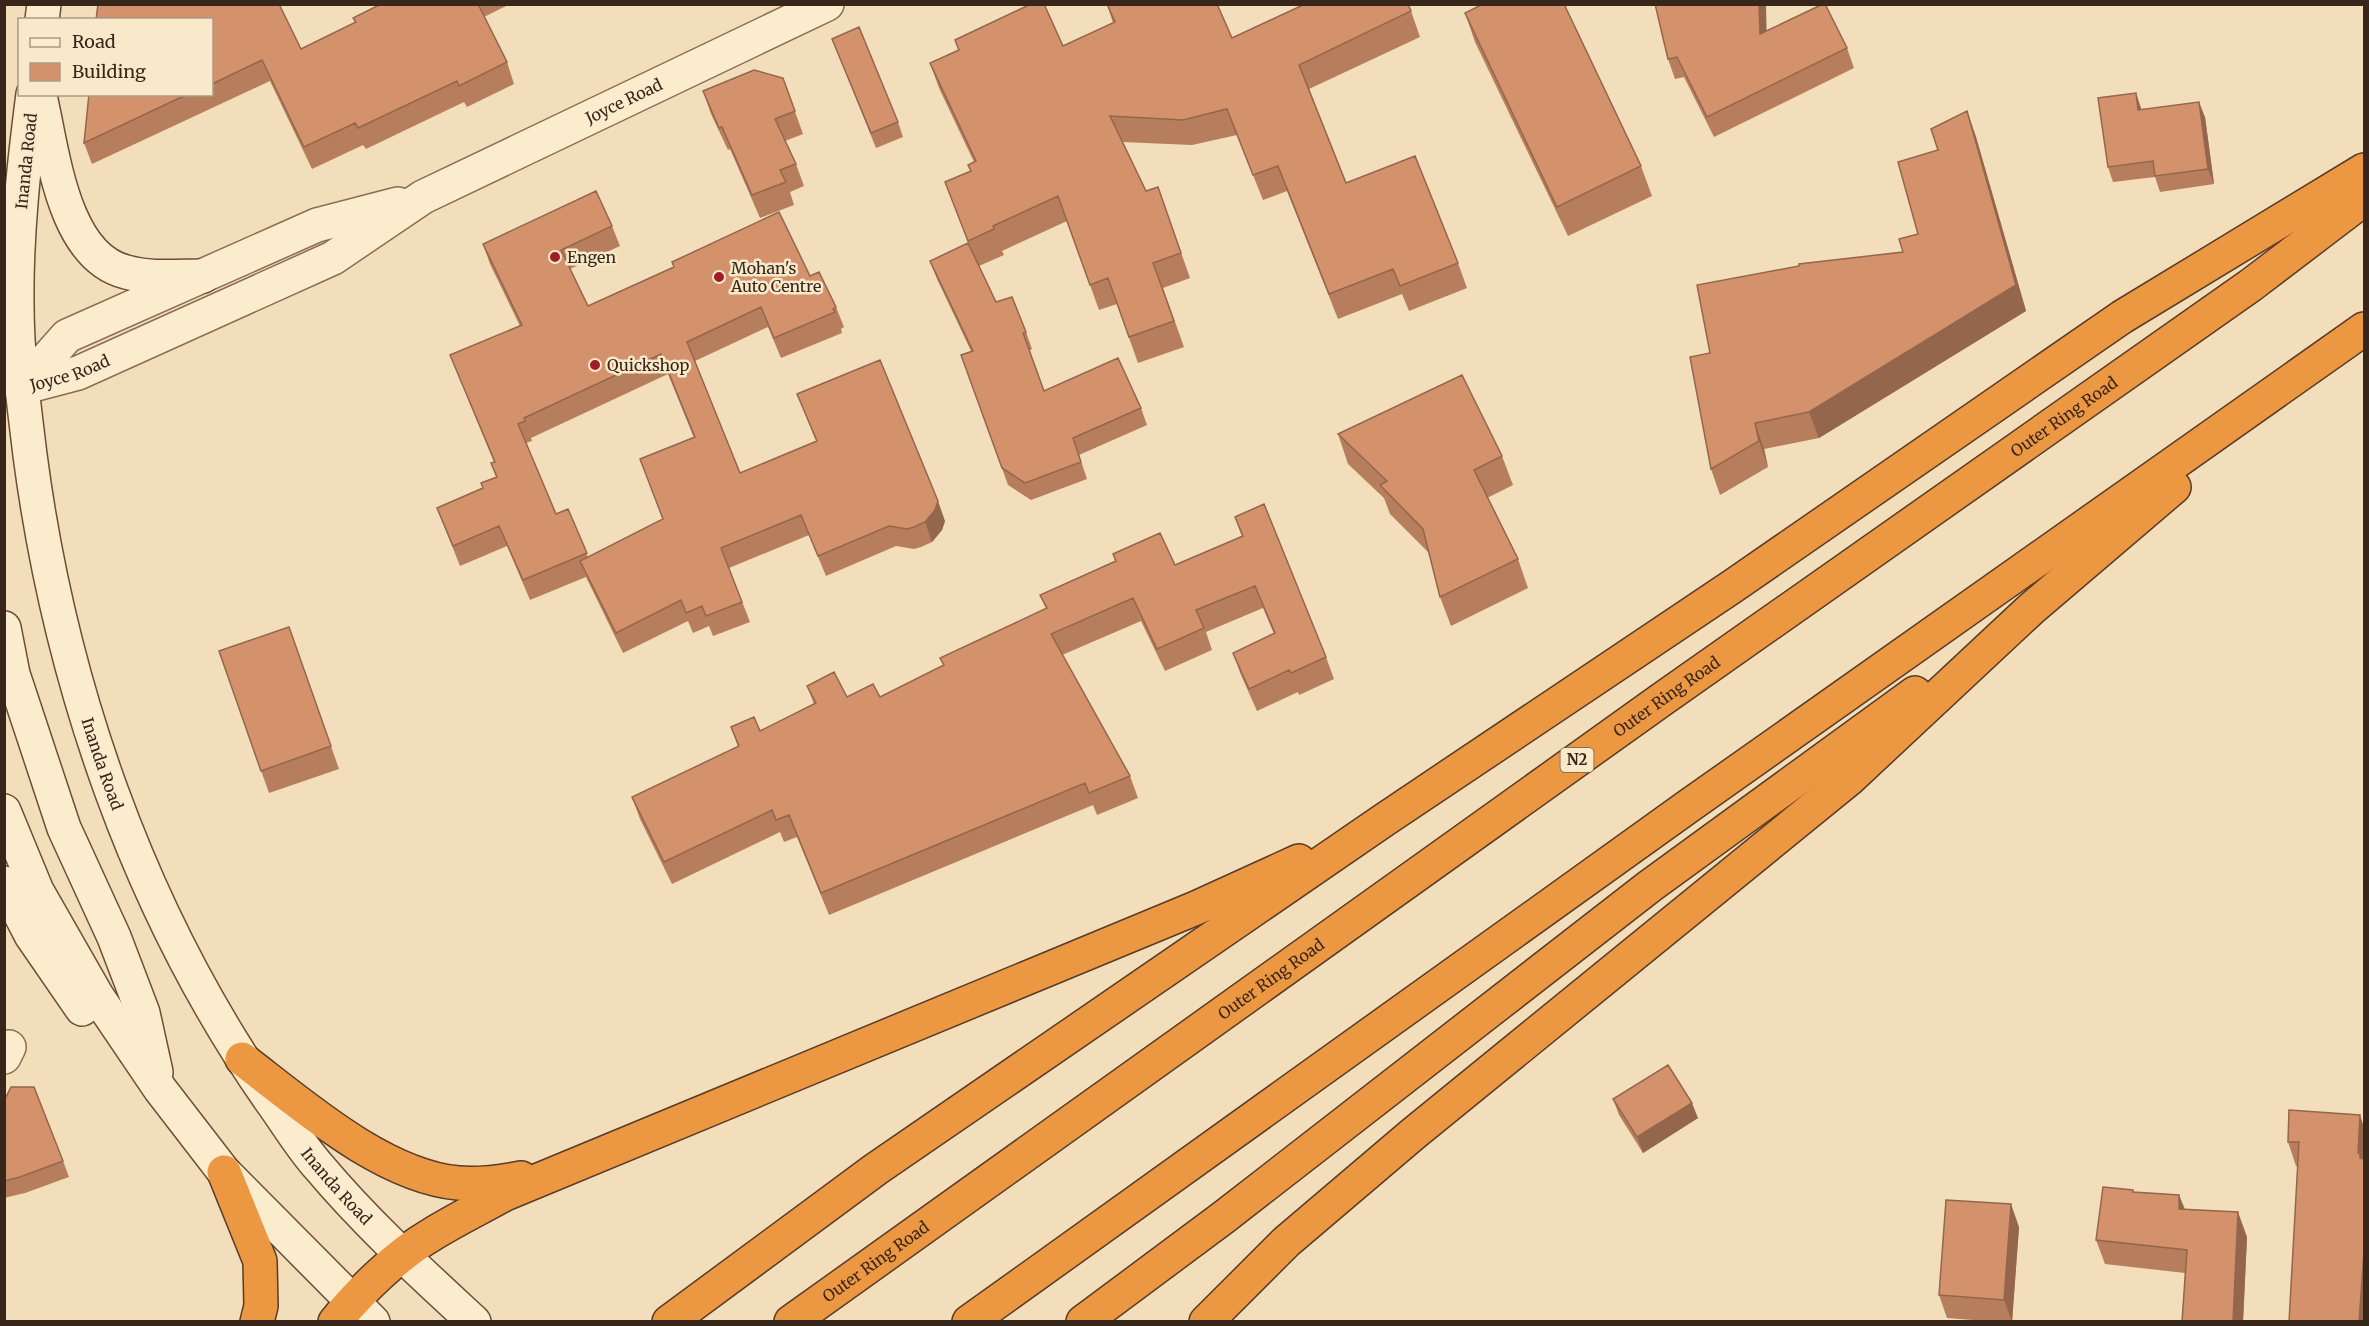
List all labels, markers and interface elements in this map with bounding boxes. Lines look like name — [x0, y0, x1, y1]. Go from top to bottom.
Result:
legend — [18, 18, 213, 96]
text: Road — [72, 30, 116, 53]
text: Building — [72, 60, 146, 83]
street label: Joyce Road — [581, 74, 666, 128]
street label: Inanda Road — [11, 112, 41, 210]
place label: Engen — [567, 247, 616, 267]
marker: Engen — [548, 250, 562, 264]
place label: Mohan's Auto Centre — [730, 258, 821, 296]
marker: Mohan's Auto Centre — [712, 270, 726, 284]
street label: Joyce Road — [27, 350, 113, 395]
place label: Quickshop — [607, 355, 689, 375]
marker: Quickshop — [588, 358, 602, 372]
street label: Outer Ring Road — [2007, 372, 2121, 461]
street label: Outer Ring Road — [1609, 652, 1724, 741]
street label: Inanda Road — [77, 715, 128, 813]
road number: N2 — [1560, 748, 1594, 772]
street label: Outer Ring Road — [1214, 934, 1328, 1024]
street label: Inanda Road — [297, 1144, 376, 1229]
street label: Outer Ring Road — [819, 1217, 933, 1306]

